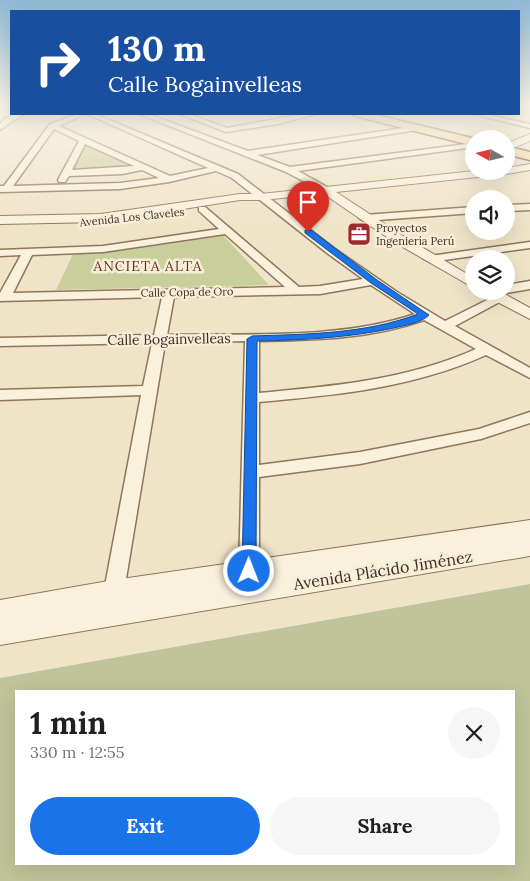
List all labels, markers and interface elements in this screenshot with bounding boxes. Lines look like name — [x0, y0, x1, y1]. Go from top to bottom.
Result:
text: 130 m — [108, 26, 205, 71]
icon: right — [25, 30, 90, 95]
text: Calle Bogainvelleas — [108, 70, 302, 98]
north arrow — [465, 130, 515, 180]
map controls — [465, 130, 515, 300]
pin — [287, 181, 329, 232]
icon: arrive — [294, 188, 322, 216]
button: sound — [465, 190, 515, 240]
street label: Avenida Los Claveles — [78, 205, 185, 230]
office icon: Proyectos Ingeniería Perú — [346, 221, 372, 247]
place label: Proyectos Ingeniería Perú — [376, 221, 455, 248]
button: layers — [465, 250, 515, 300]
district label: ANCIETA ALTA — [92, 257, 203, 275]
street label: Calle Copa de Oro — [141, 284, 233, 300]
street label: Calle Bogainvelleas — [107, 329, 231, 349]
position arrow — [222, 544, 274, 596]
street label: Avenida Plácido Jiménez — [291, 546, 474, 594]
text: 1 min — [30, 704, 107, 742]
button: close — [448, 707, 500, 759]
text: 330 m · 12:55 — [30, 742, 125, 762]
button: Exit — [30, 797, 260, 855]
button: Share — [270, 797, 500, 855]

